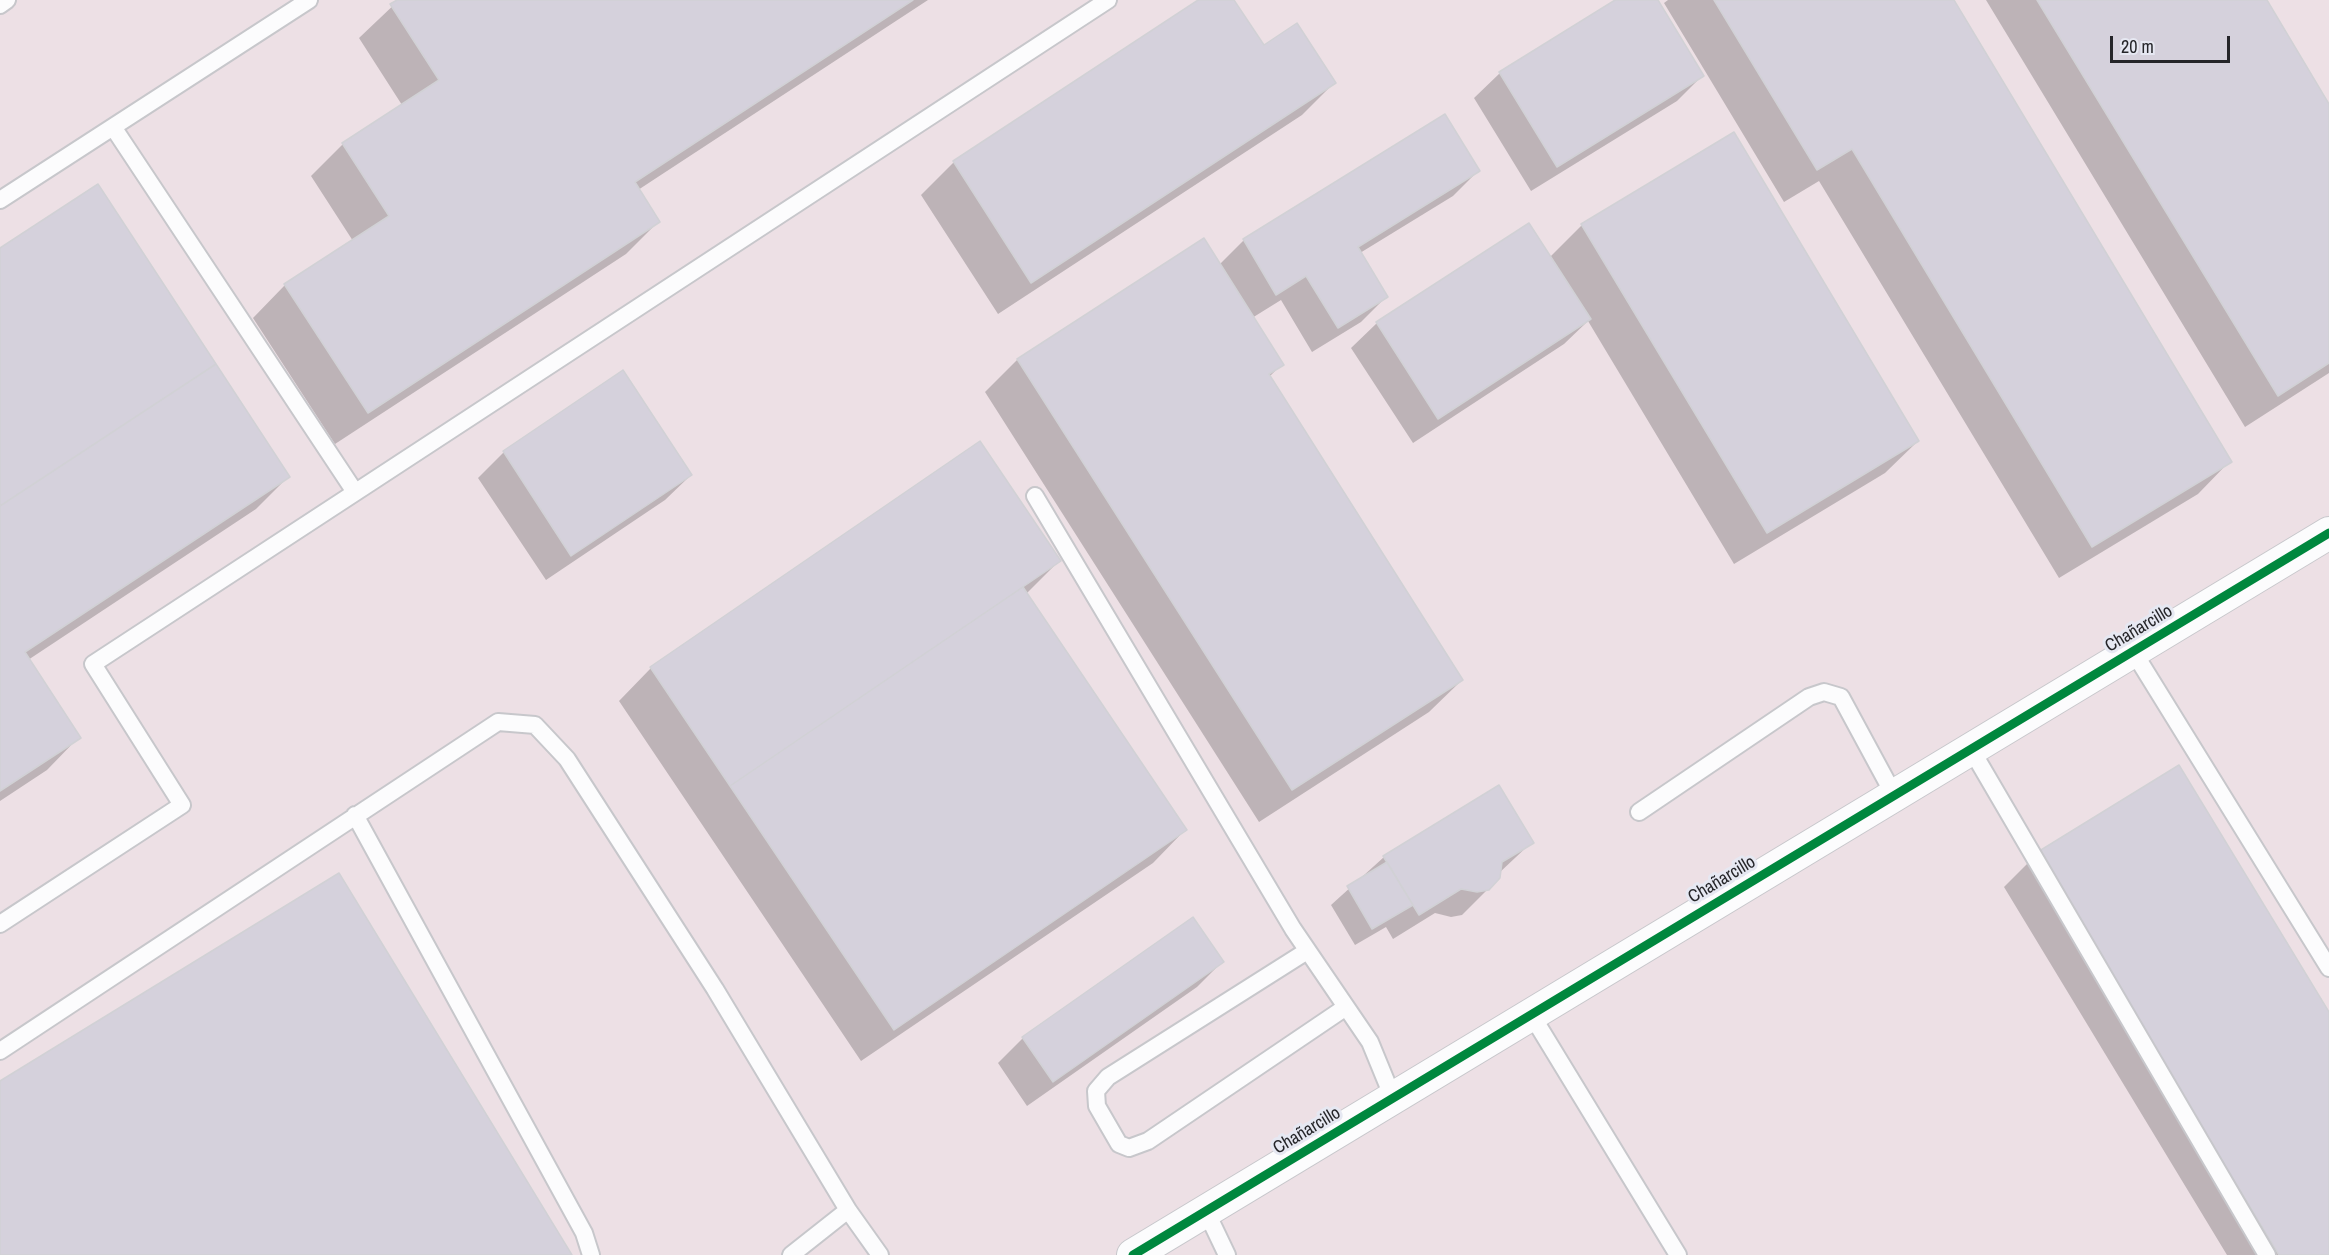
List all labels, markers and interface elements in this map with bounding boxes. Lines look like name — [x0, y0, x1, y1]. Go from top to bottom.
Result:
scale bar — [2113, 24, 2233, 62]
text: 20 m — [2121, 34, 2154, 59]
street label: Chañarcillo — [2101, 601, 2177, 657]
street label: Chañarcillo — [1684, 852, 1760, 908]
street label: Chañarcillo — [1269, 1103, 1345, 1159]

